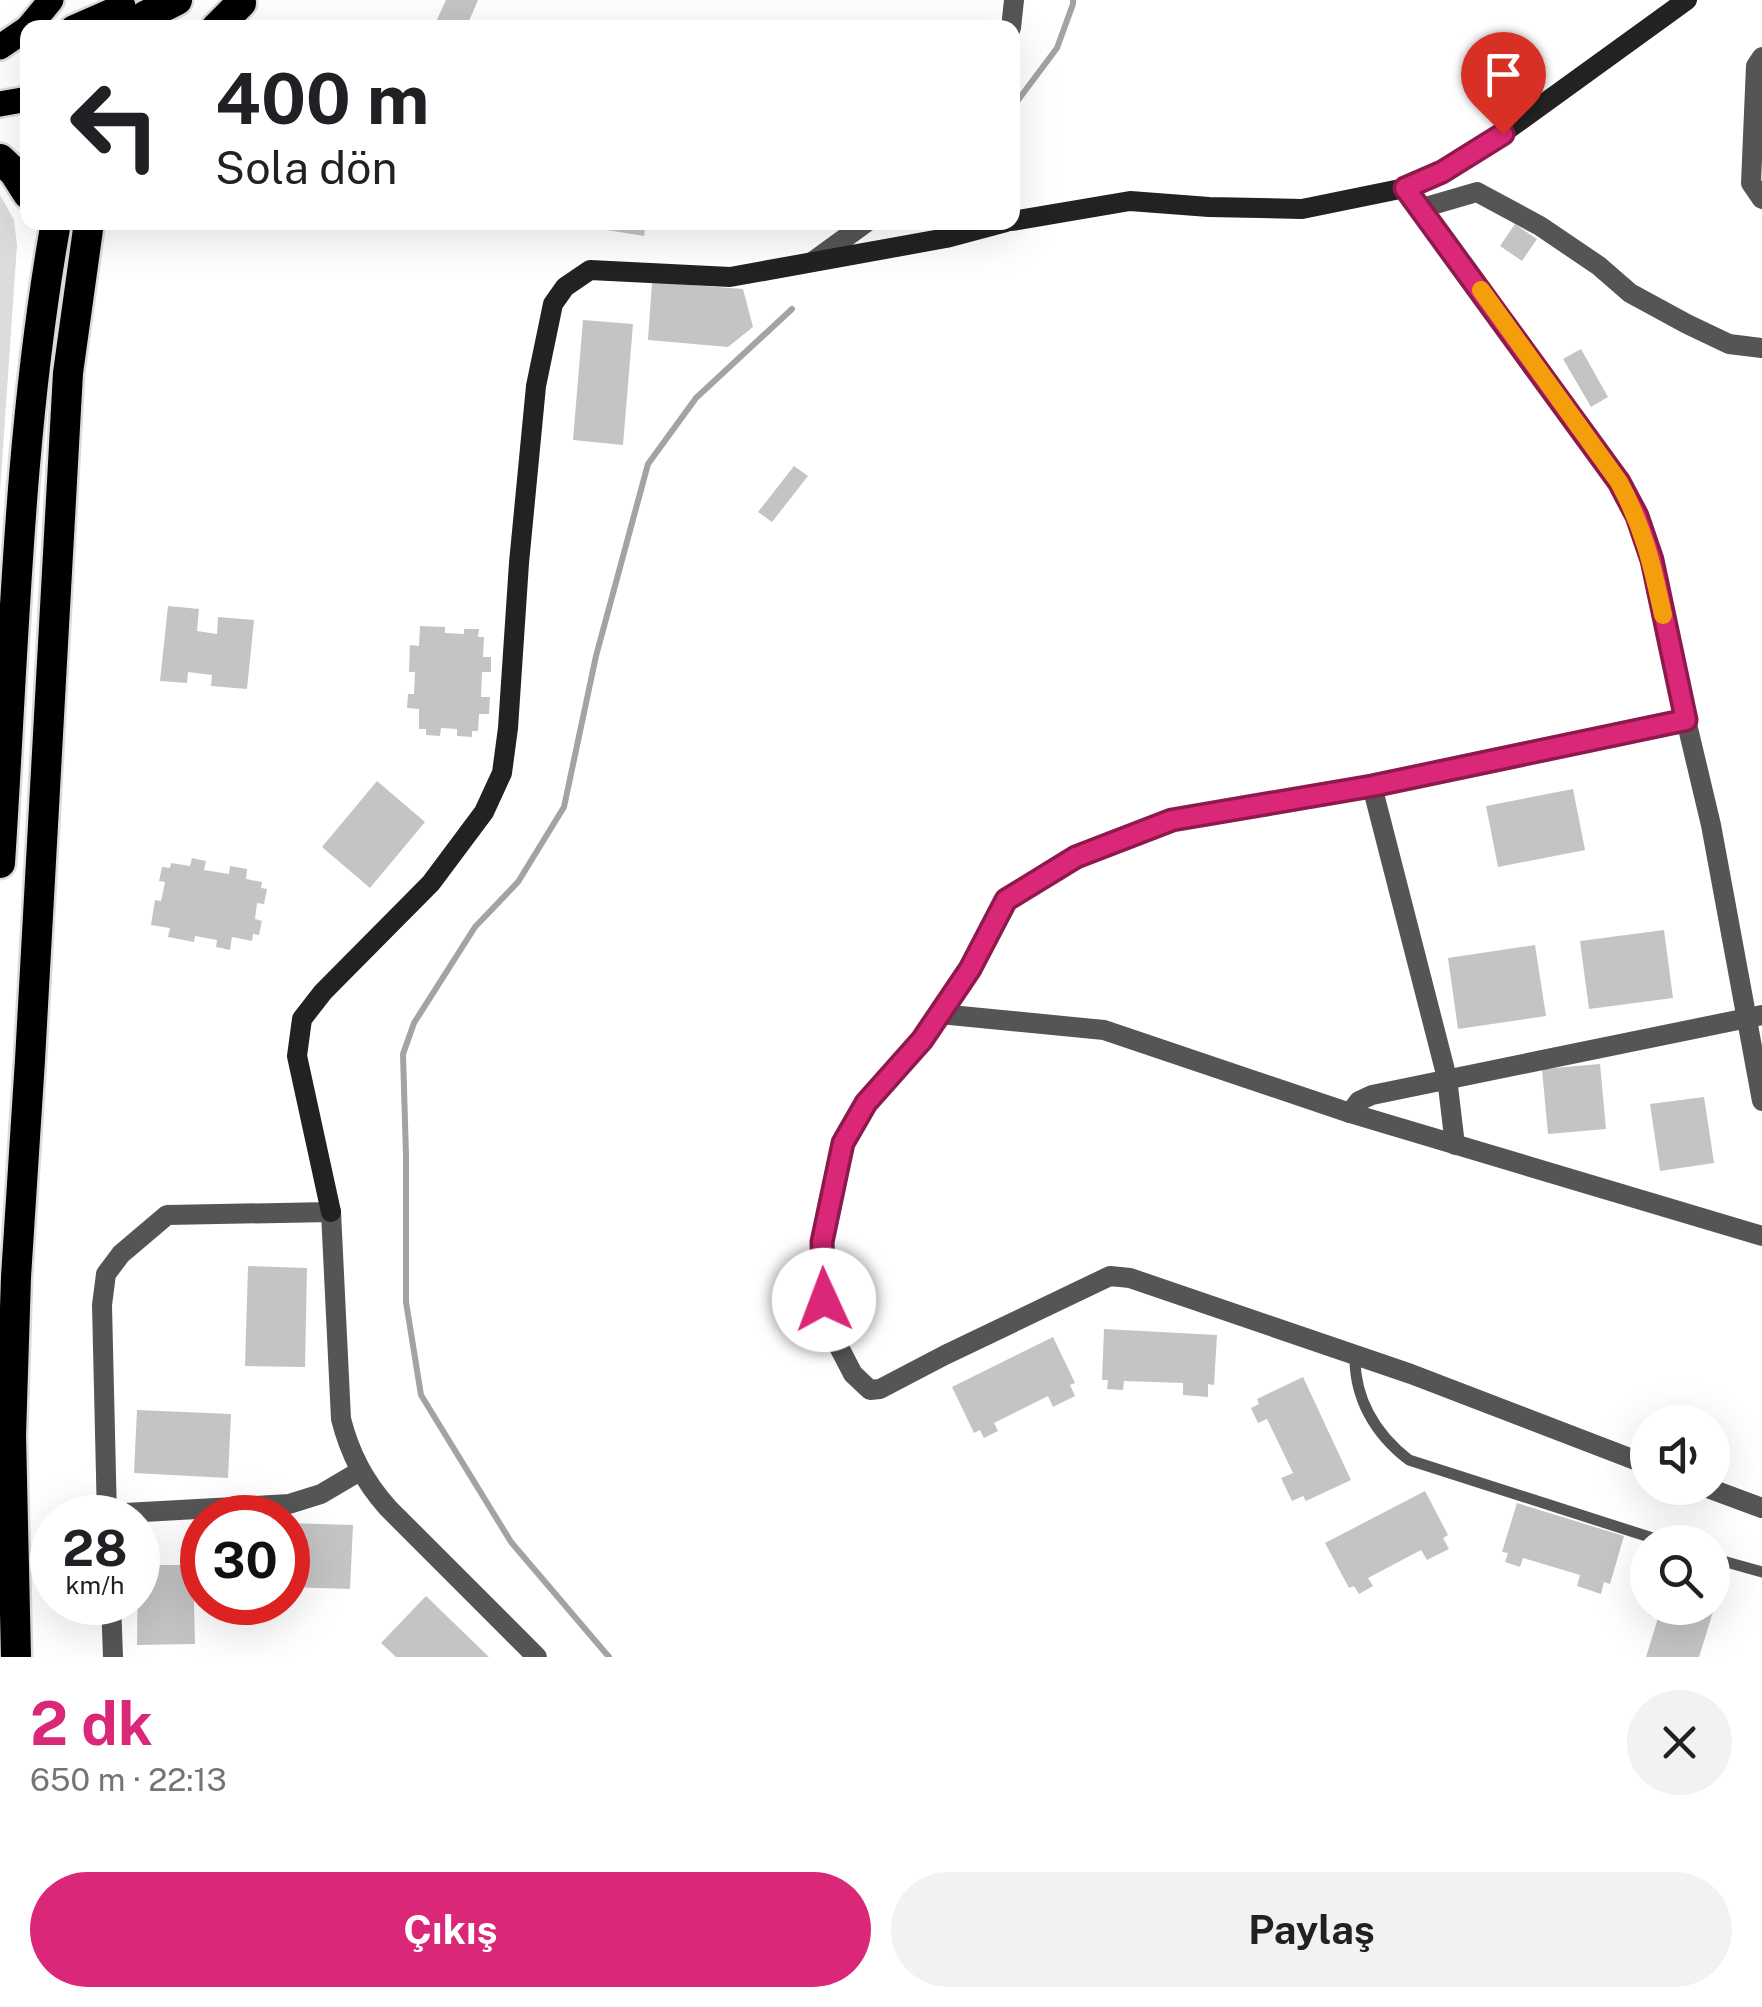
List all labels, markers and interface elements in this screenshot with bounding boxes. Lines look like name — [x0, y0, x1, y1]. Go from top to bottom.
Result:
pin — [1461, 32, 1546, 135]
icon: arrive — [1476, 47, 1531, 102]
text: 400 m — [215, 57, 429, 140]
icon: left — [50, 60, 180, 190]
text: Sola dön — [215, 141, 398, 194]
position arrow — [772, 1248, 876, 1352]
map controls — [1630, 1405, 1730, 1625]
button: sound — [1630, 1405, 1730, 1505]
speed limit sign: 30 — [180, 1495, 310, 1625]
text: 28 — [62, 1518, 128, 1577]
button: search — [1630, 1525, 1730, 1625]
text: km/h — [66, 1570, 124, 1600]
text: 2 dk — [30, 1688, 153, 1759]
button: close — [1627, 1690, 1732, 1795]
text: 650 m · 22:13 — [30, 1761, 227, 1798]
button: Çıkış — [30, 1872, 871, 1987]
button: Paylaş — [891, 1872, 1732, 1987]

